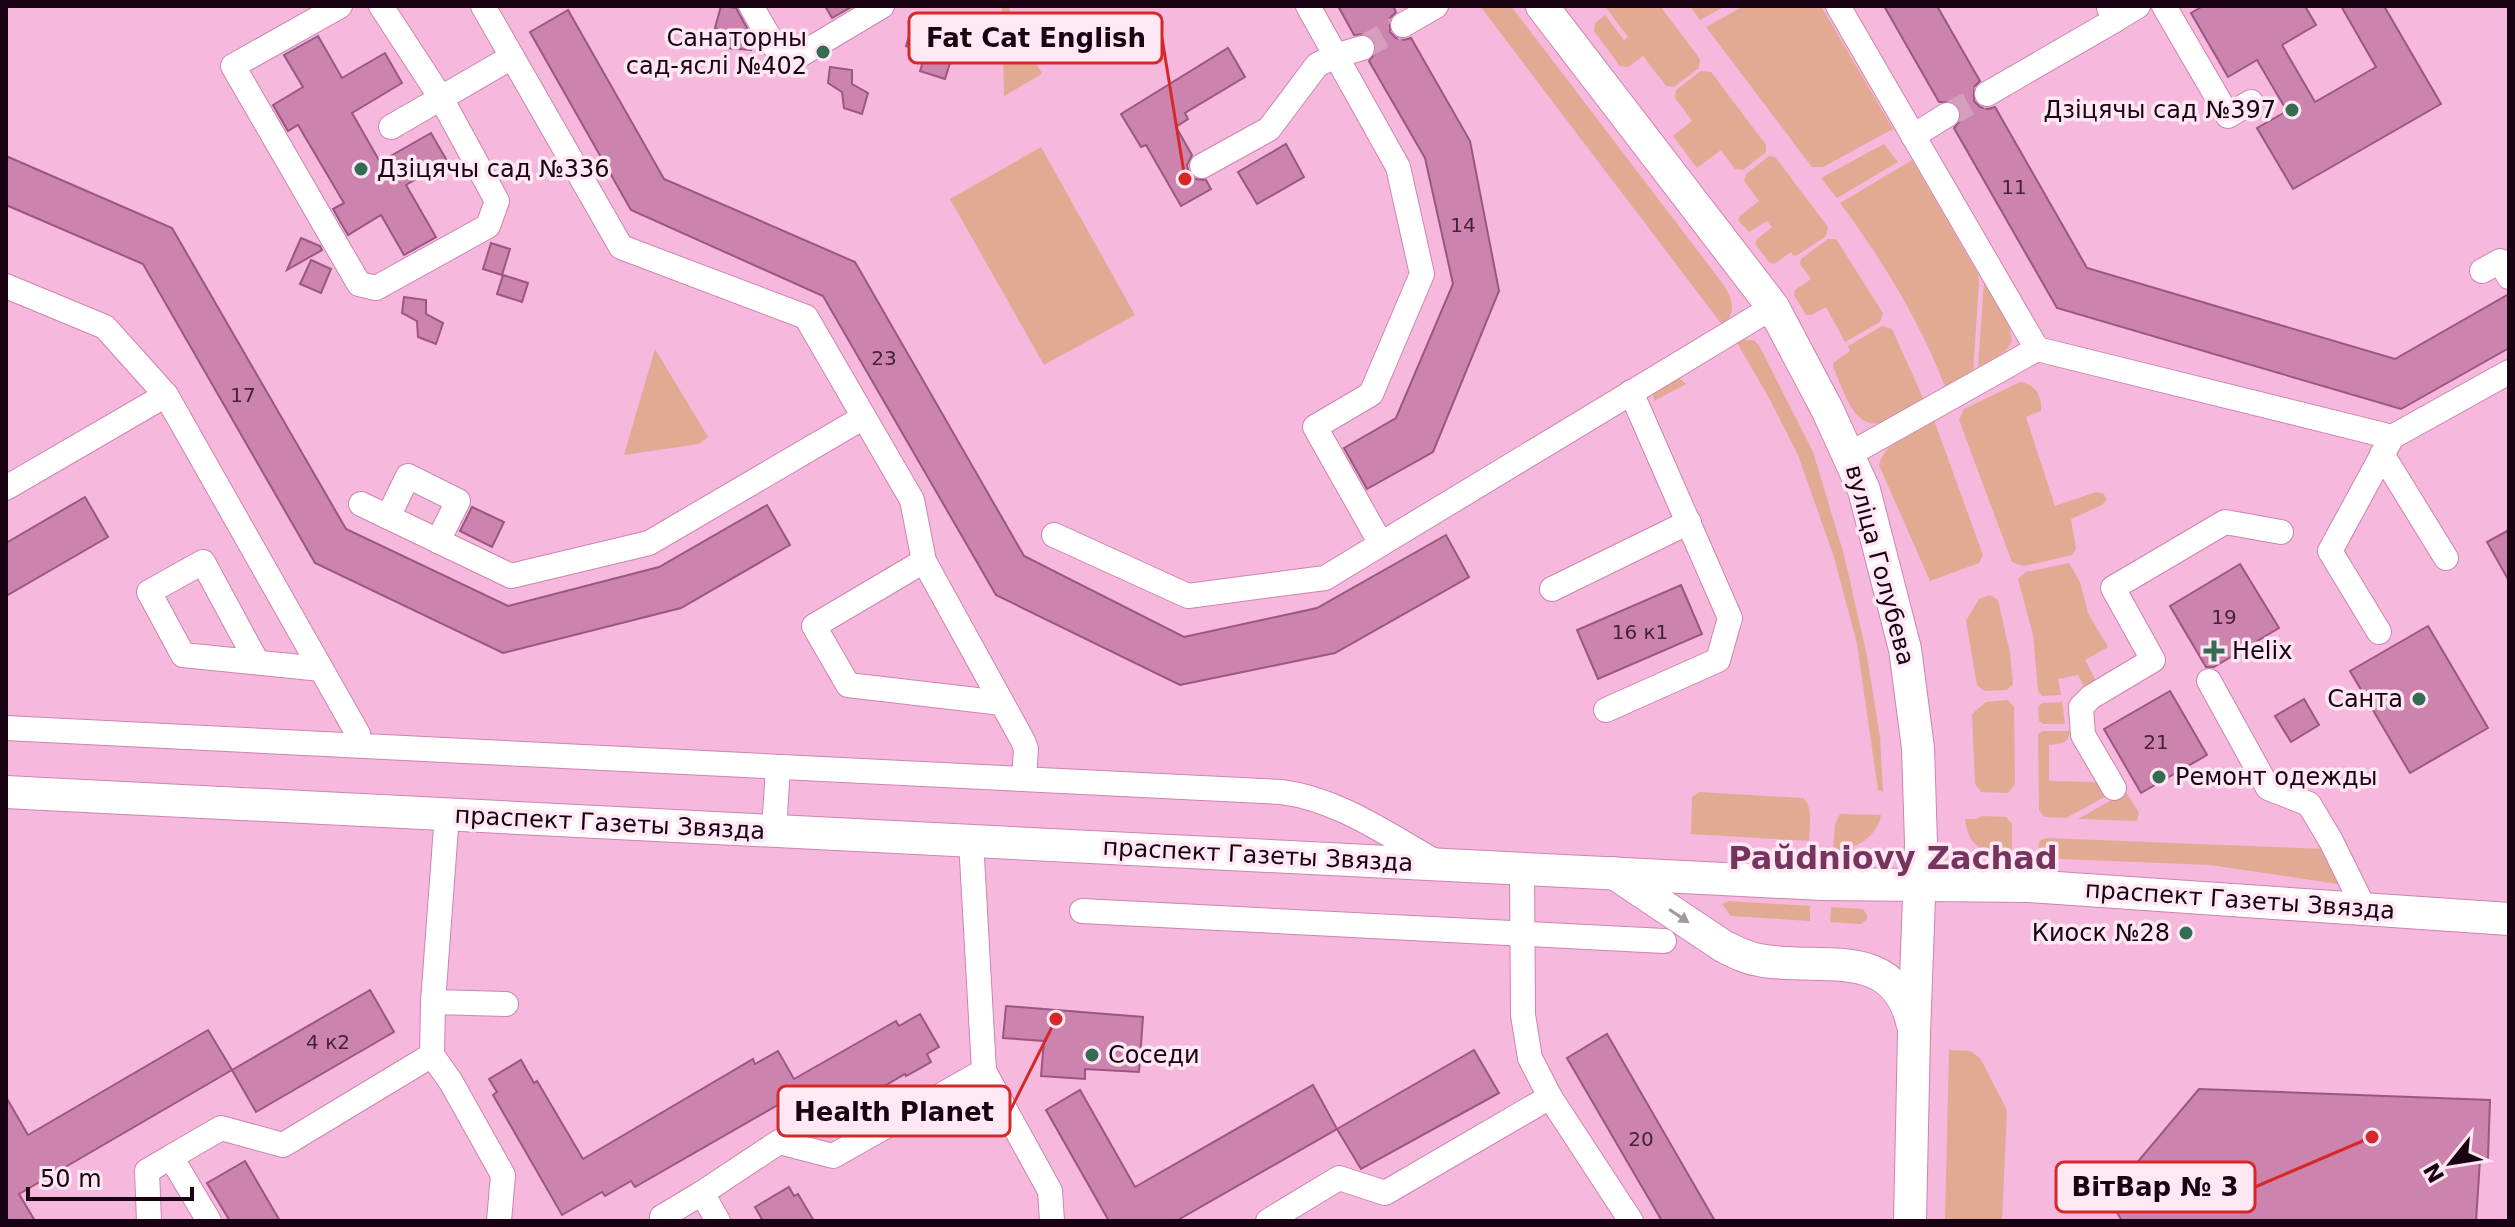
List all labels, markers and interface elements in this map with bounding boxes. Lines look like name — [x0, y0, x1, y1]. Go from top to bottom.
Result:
callout: Fat Cat English — [909, 13, 1162, 63]
text: Fat Cat English — [926, 23, 1146, 53]
place label: Санаторны сад-яслі №402 — [626, 24, 807, 80]
marker: Санаторны сад-яслі №402 — [814, 43, 832, 61]
place label: Дзіцячы сад №397 — [2043, 96, 2276, 124]
marker: Дзіцячы сад №397 — [2283, 101, 2301, 119]
place label: Дзіцячы сад №336 — [377, 155, 610, 183]
marker: Дзіцячы сад №336 — [352, 160, 370, 178]
house number: 11 — [2001, 175, 2027, 199]
house number: 14 — [1450, 213, 1476, 237]
house number: 23 — [871, 346, 897, 370]
house number: 17 — [230, 383, 256, 407]
street label: вуліца Голубева — [1840, 462, 1920, 668]
house number: 19 — [2211, 605, 2237, 629]
house number: 16 к1 — [1612, 620, 1668, 644]
place label: Helix — [2232, 637, 2292, 665]
marker: Helix — [2203, 640, 2225, 662]
place label: Санта — [2327, 685, 2403, 713]
marker: Санта — [2410, 690, 2428, 708]
house number: 21 — [2143, 730, 2169, 754]
place label: Ремонт одежды — [2175, 763, 2378, 791]
marker: Ремонт одежды — [2150, 768, 2168, 786]
street label: праспект Газеты Звязда — [454, 801, 766, 845]
street label: праспект Газеты Звязда — [1102, 833, 1414, 877]
district label: Paŭdniovy Zachad — [1728, 839, 2058, 877]
street label: праспект Газеты Звязда — [2084, 875, 2396, 925]
one-way arrow — [1668, 909, 1689, 924]
place label: Киоск №28 — [2032, 919, 2170, 947]
marker: Киоск №28 — [2177, 924, 2195, 942]
house number: 4 к2 — [306, 1030, 350, 1054]
place label: Соседи — [1108, 1041, 1200, 1069]
marker: Соседи — [1083, 1046, 1101, 1064]
callout: Health Planet — [778, 1086, 1010, 1136]
text: Health Planet — [794, 1097, 994, 1127]
north arrow — [2411, 1123, 2491, 1203]
house number: 20 — [1628, 1127, 1654, 1151]
scale bar — [28, 1151, 192, 1201]
text: N — [2419, 1159, 2450, 1187]
callout: ВітВар № 3 — [2056, 1162, 2255, 1212]
text: 50 m — [40, 1165, 102, 1193]
text: ВітВар № 3 — [2071, 1172, 2239, 1202]

